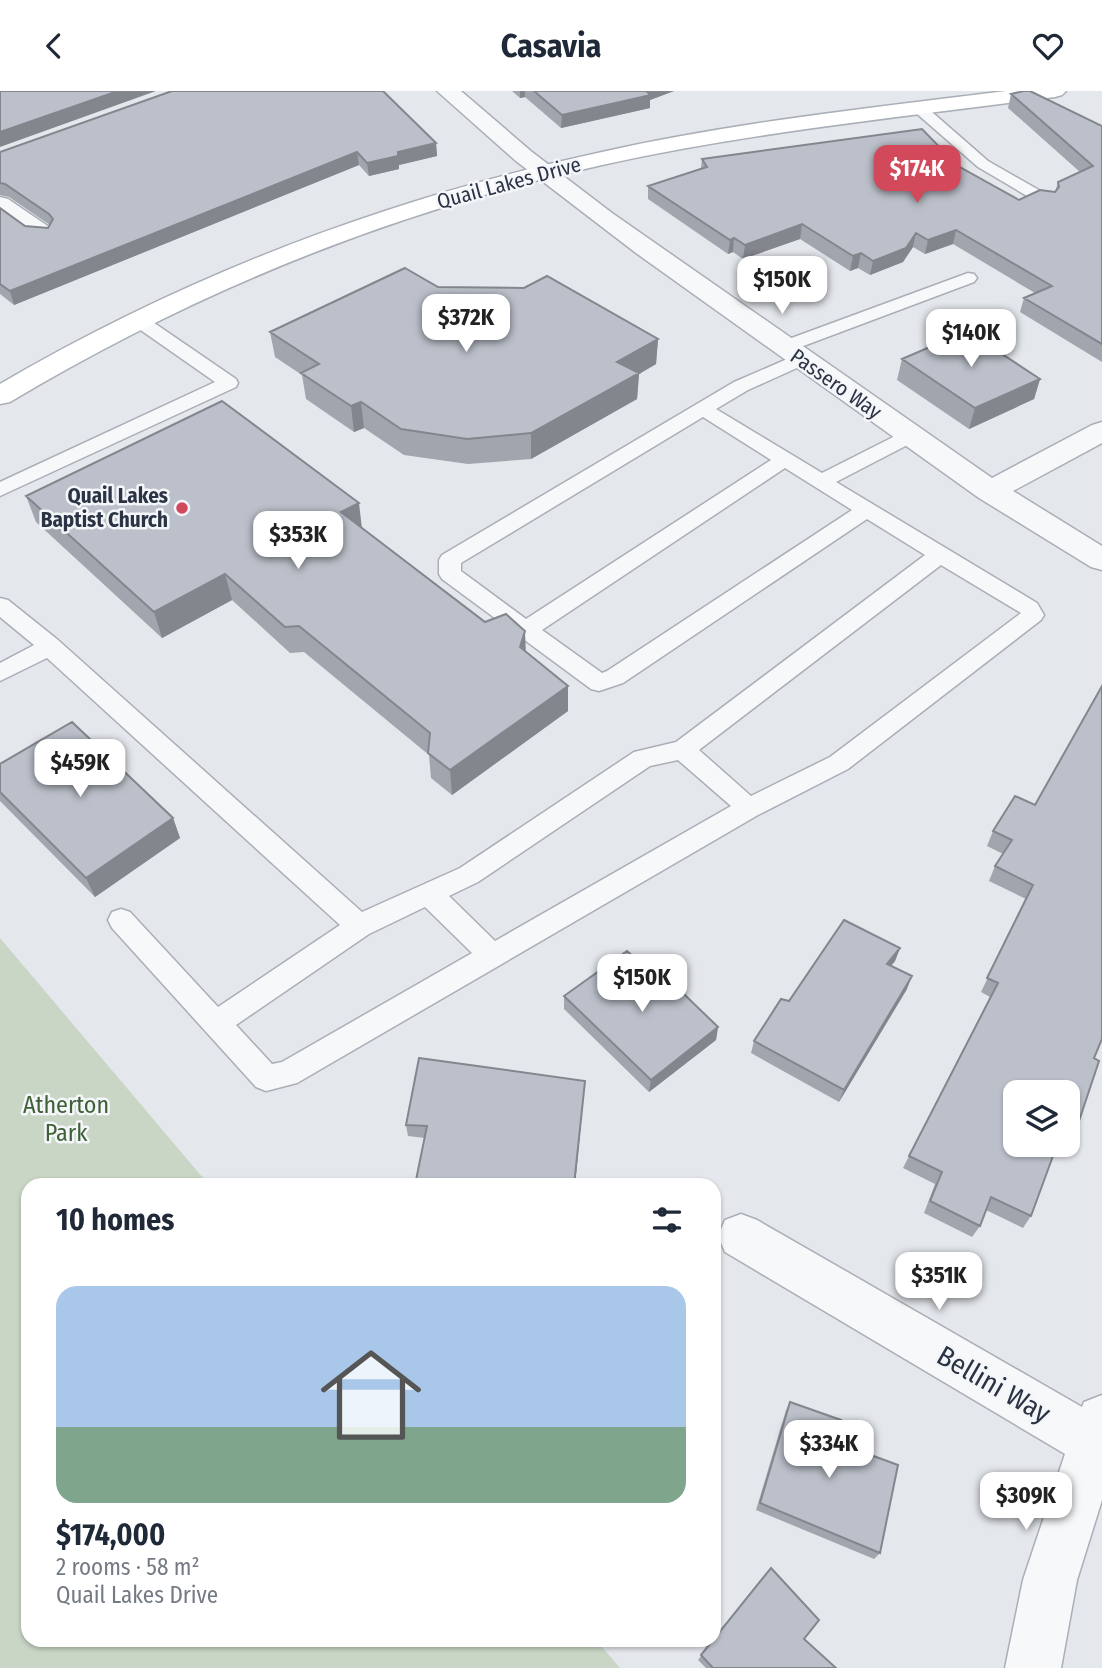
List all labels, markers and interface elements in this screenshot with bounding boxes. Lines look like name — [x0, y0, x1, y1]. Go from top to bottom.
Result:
icon: back — [35, 27, 73, 65]
text: Casavia — [501, 27, 601, 65]
icon: heart — [1029, 27, 1067, 65]
pin: $174K — [868, 145, 966, 205]
street label: Quail Lakes Drive — [434, 151, 584, 215]
text: $174K — [890, 154, 944, 182]
pin: $150K — [733, 257, 831, 316]
text: $150K — [753, 265, 811, 293]
pin: $372K — [417, 295, 515, 354]
text: $372K — [438, 303, 494, 331]
pin: $140K — [922, 309, 1020, 369]
text: $140K — [942, 318, 1000, 346]
street label: Passero Way — [785, 343, 887, 425]
place label: Quail Lakes Baptist Church — [41, 483, 168, 533]
marker: Quail Lakes Baptist Church — [174, 500, 190, 516]
pin: $353K — [249, 511, 347, 571]
text: $353K — [269, 520, 327, 548]
pin: $459K — [31, 739, 129, 799]
text: $459K — [50, 748, 110, 776]
pin: $150K — [593, 955, 691, 1014]
text: $150K — [613, 963, 671, 991]
map controls — [1003, 1080, 1080, 1157]
button: layers — [1003, 1080, 1080, 1157]
park label: Atherton Park — [23, 1091, 109, 1147]
icon: filters — [648, 1201, 686, 1239]
text: 10 homes — [56, 1202, 174, 1238]
pin: $351K — [890, 1253, 988, 1312]
text: $351K — [911, 1261, 967, 1289]
icon: home — [308, 1332, 434, 1458]
street label: Bellini Way — [931, 1339, 1057, 1430]
pin: $334K — [780, 1421, 878, 1480]
text: $334K — [800, 1429, 858, 1457]
pin: $309K — [977, 1473, 1075, 1532]
text: $309K — [996, 1481, 1056, 1509]
text: $174,000 — [56, 1517, 165, 1553]
text: 2 rooms · 58 m² — [56, 1553, 200, 1581]
text: Quail Lakes Drive — [56, 1581, 218, 1609]

